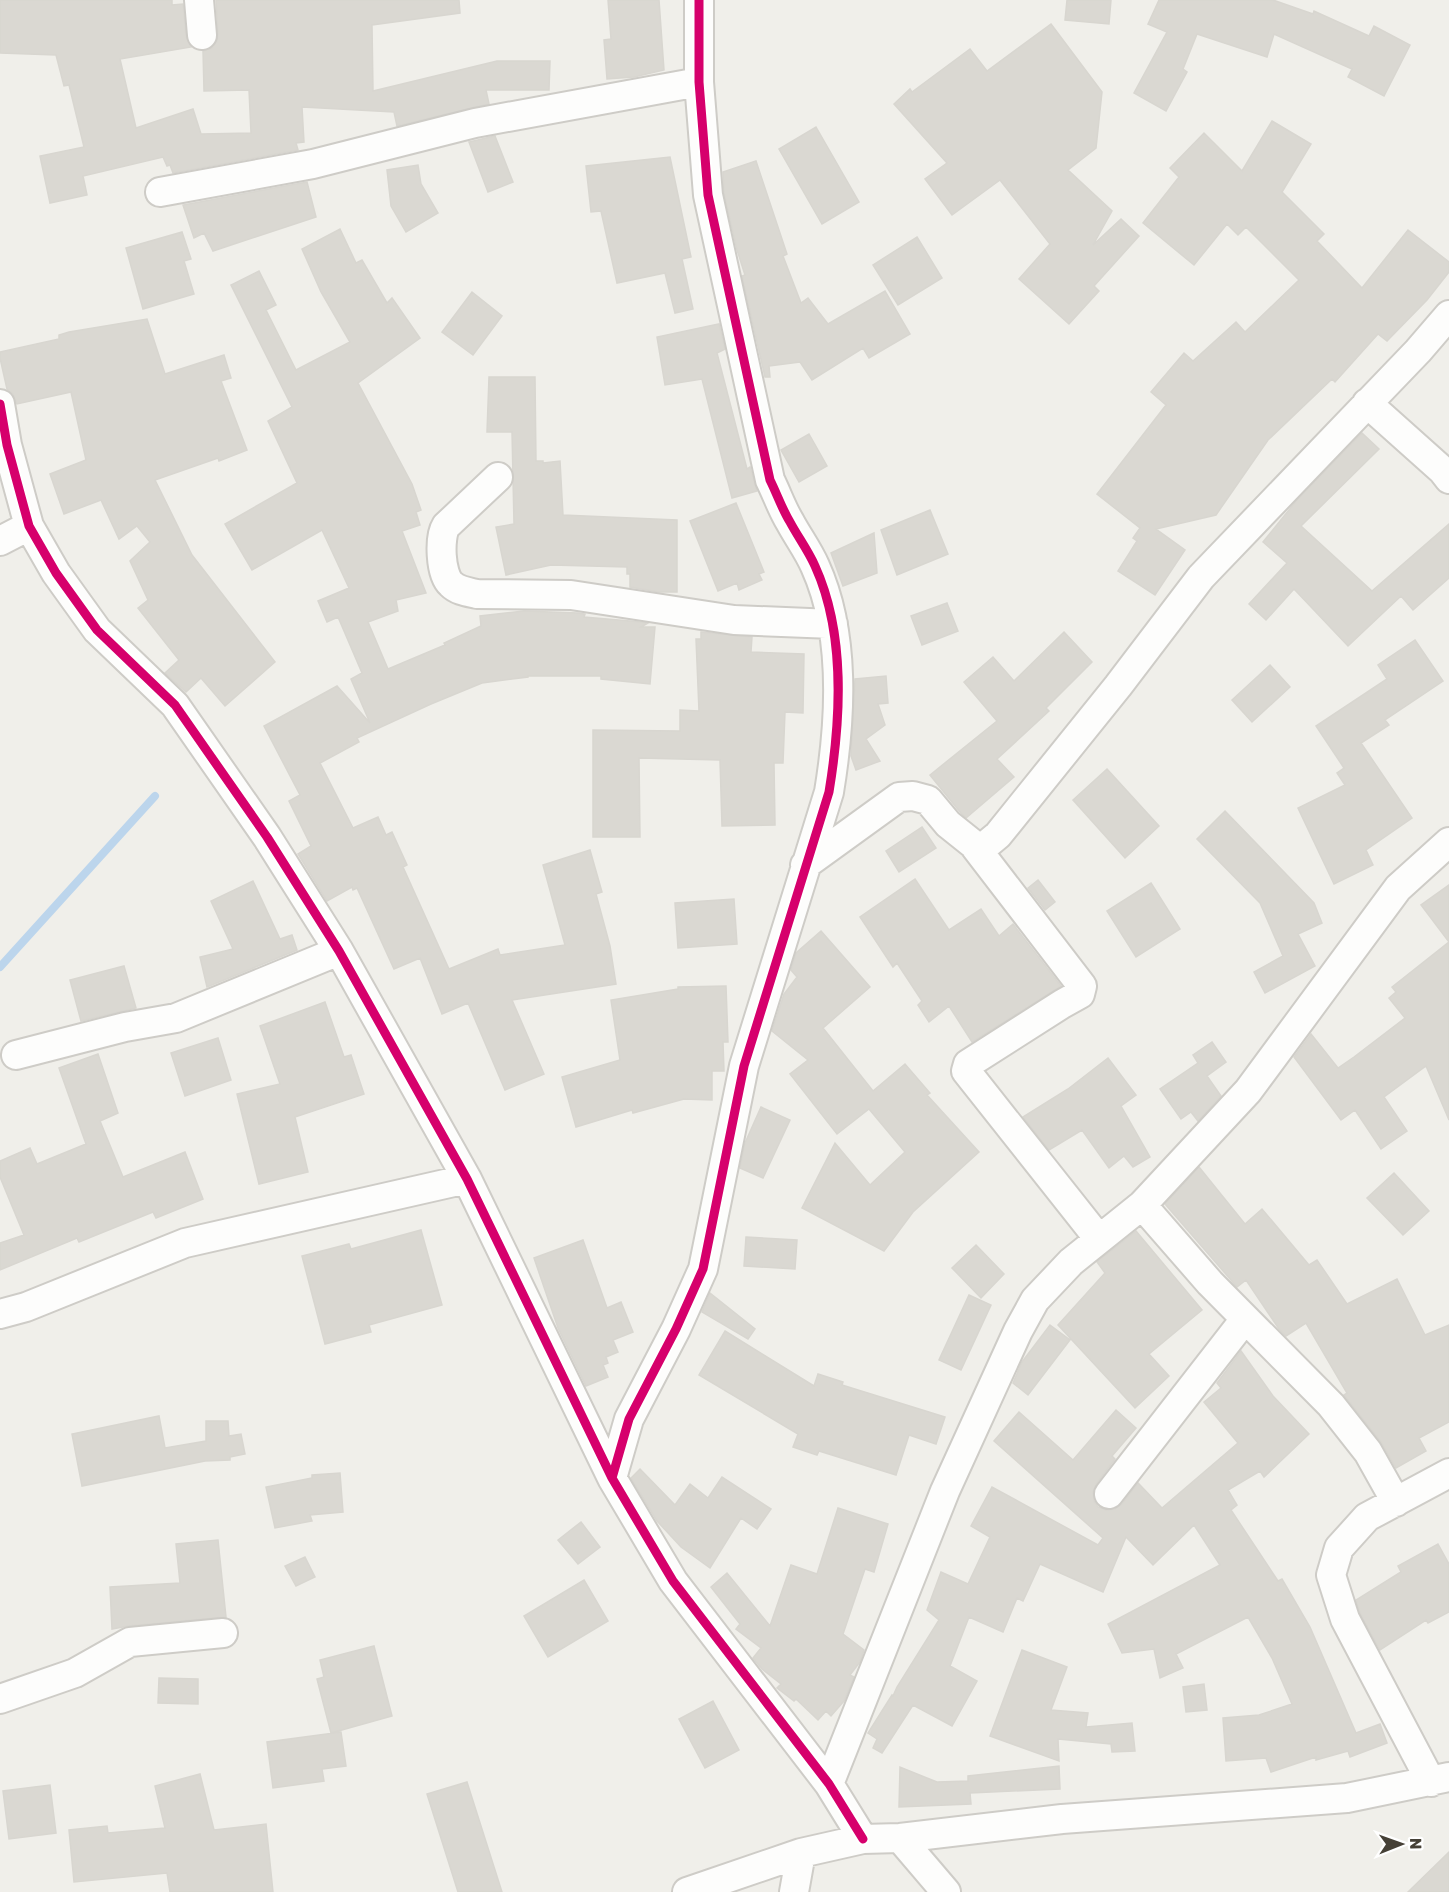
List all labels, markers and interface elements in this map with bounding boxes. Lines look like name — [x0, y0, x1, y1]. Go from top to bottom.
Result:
north arrow — [1371, 1814, 1431, 1874]
text: N — [1406, 1838, 1425, 1850]

